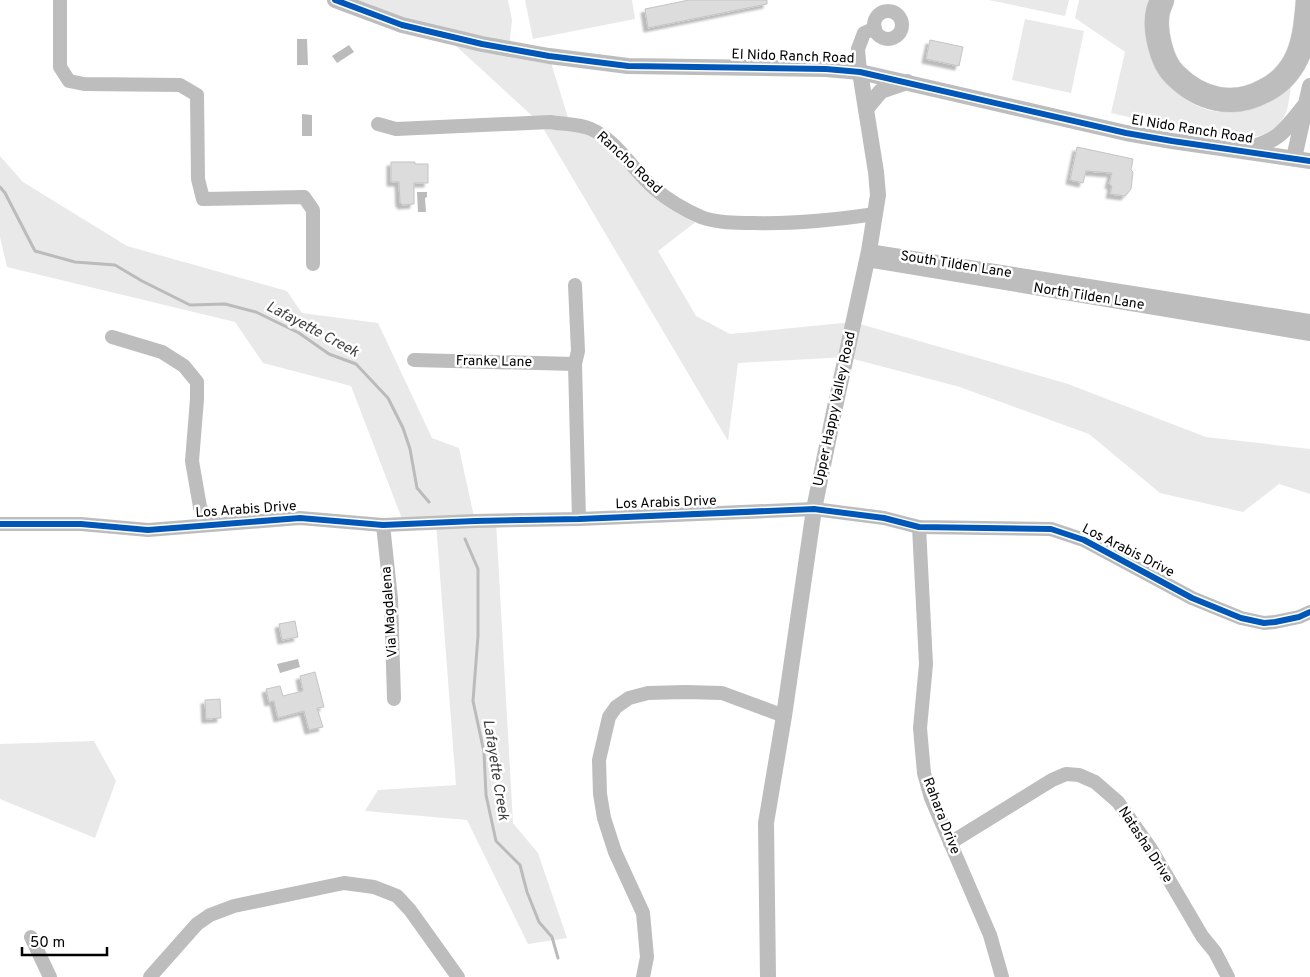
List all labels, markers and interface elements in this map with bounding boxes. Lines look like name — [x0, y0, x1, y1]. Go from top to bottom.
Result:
street label: El Nido Ranch Road — [731, 46, 855, 68]
street label: El Nido Ranch Road — [1130, 112, 1254, 148]
street label: Rancho Road — [593, 128, 665, 198]
street label: South Tilden Lane — [899, 248, 1013, 282]
street label: North Tilden Lane — [1032, 280, 1146, 314]
water label: Lafayette Creek — [262, 298, 362, 363]
street label: Upper Happy Valley Road — [810, 330, 860, 488]
street label: Franke Lane — [456, 353, 532, 371]
street label: Los Arabis Drive — [615, 493, 717, 513]
street label: Los Arabis Drive — [195, 498, 297, 522]
street label: Los Arabis Drive — [1079, 520, 1177, 582]
street label: Via Magdalena — [378, 566, 402, 658]
water label: Lafayette Creek — [478, 718, 512, 822]
street label: Rahara Drive — [919, 775, 963, 857]
street label: Natasha Drive — [1114, 804, 1176, 886]
scale bar — [22, 924, 108, 956]
text: 50 m — [30, 934, 65, 953]

